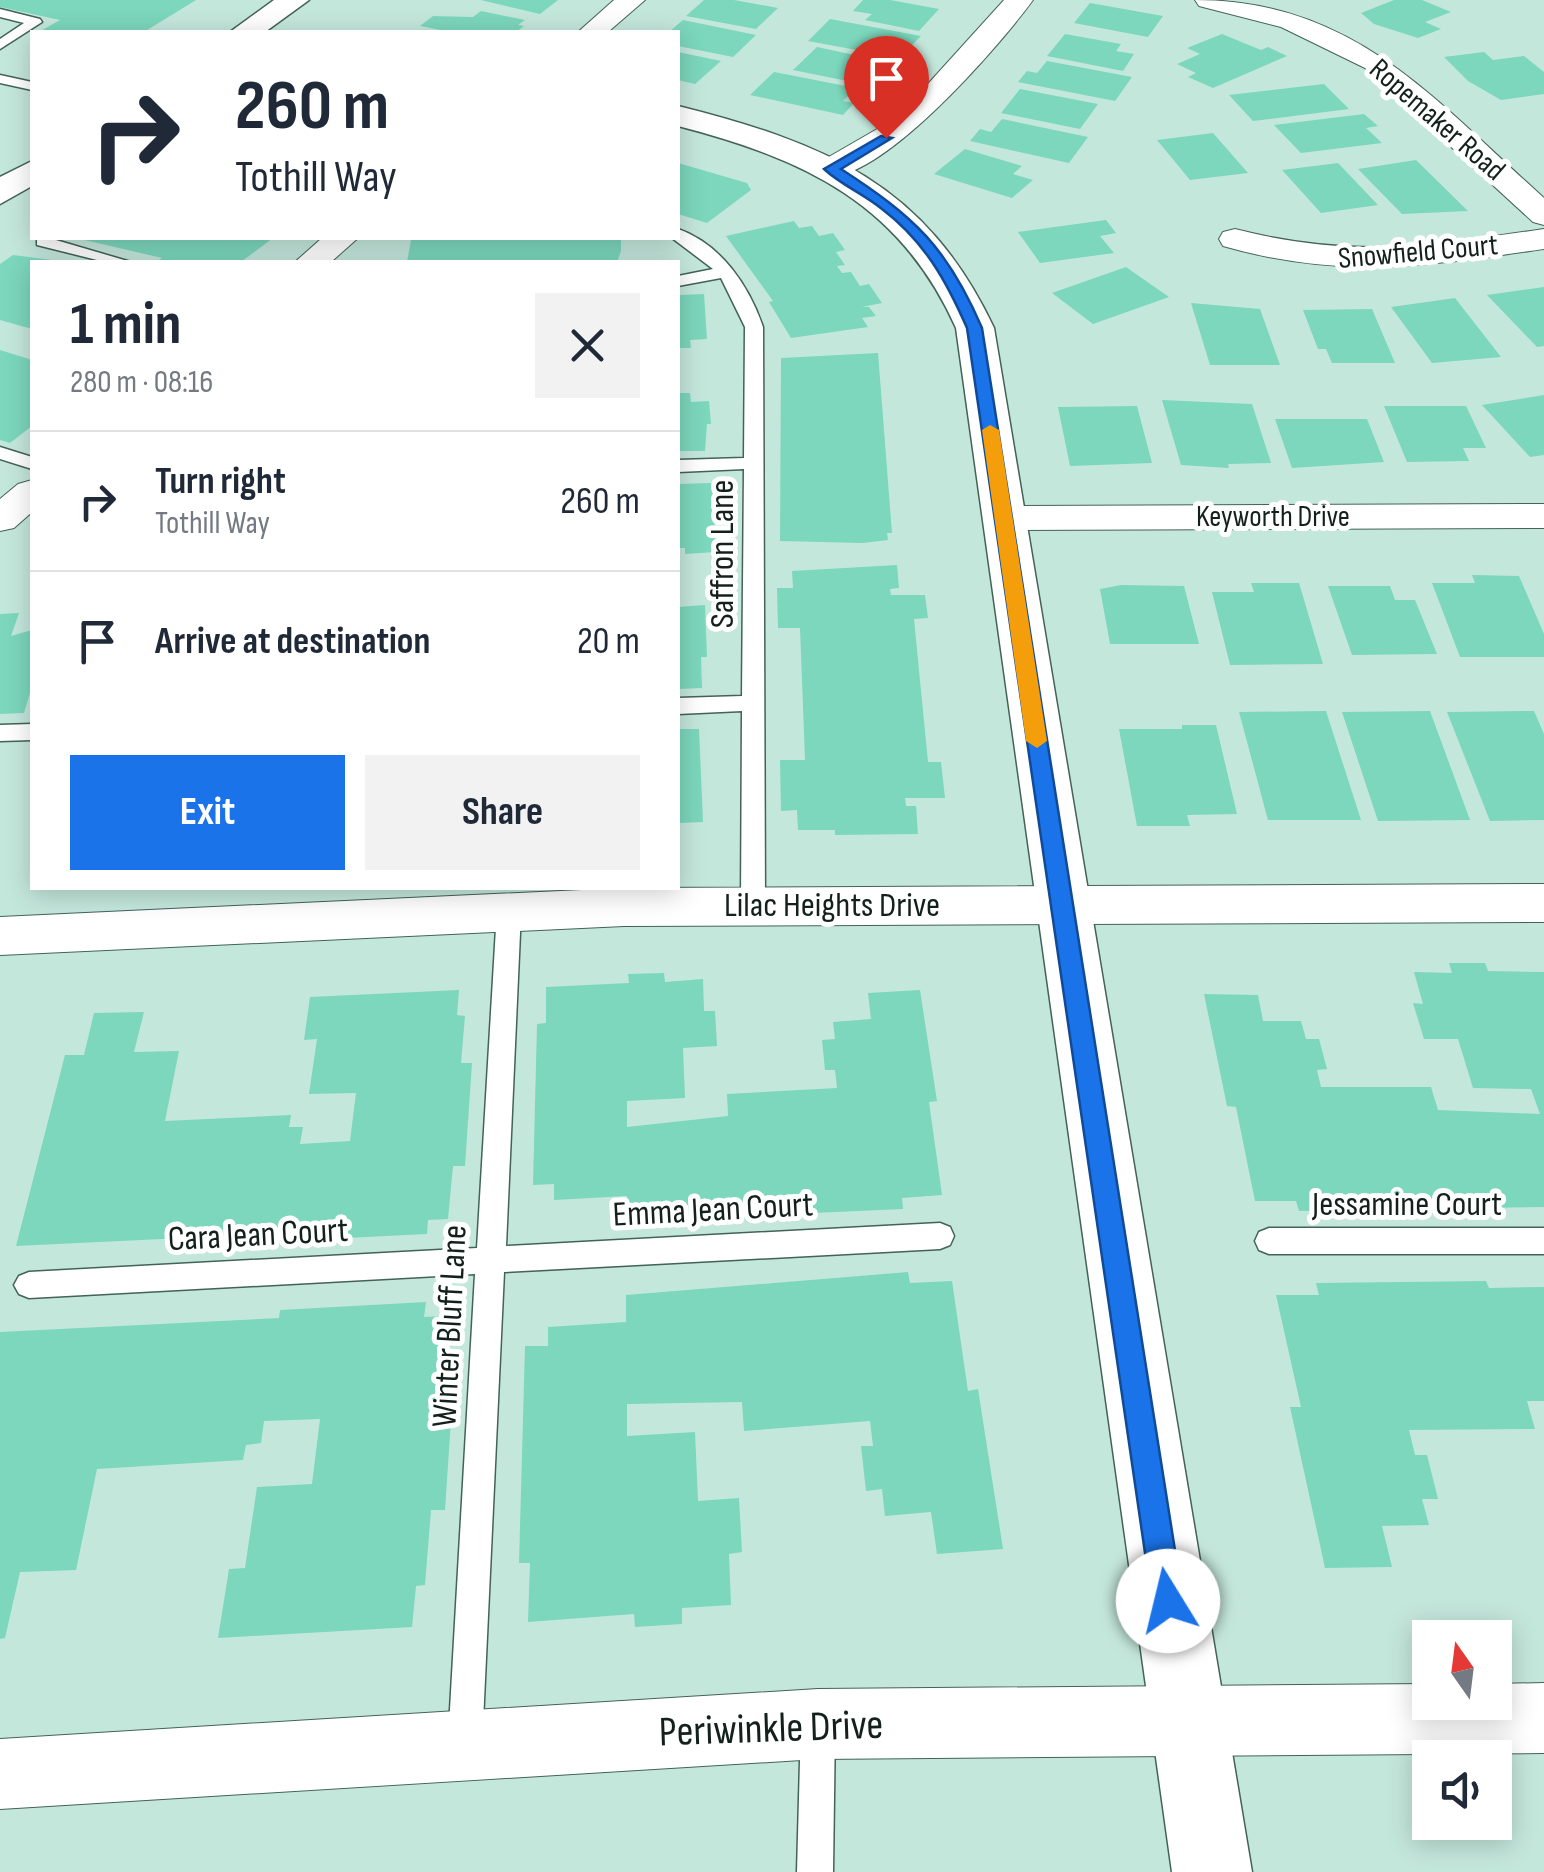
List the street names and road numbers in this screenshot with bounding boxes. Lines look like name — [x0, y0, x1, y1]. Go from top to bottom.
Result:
street label: Ropemaker Road — [1362, 51, 1512, 189]
street label: Snowfield Court — [1337, 227, 1499, 277]
street label: Saffron Lane — [701, 480, 744, 628]
street label: Keyworth Drive — [1196, 499, 1350, 535]
street label: Lilac Heights Drive — [724, 884, 940, 927]
street label: Emma Jean Court — [612, 1183, 814, 1237]
street label: Jessamine Court — [1311, 1183, 1502, 1226]
street label: Cara Jean Court — [167, 1209, 349, 1261]
street label: Winter Bluff Lane — [423, 1224, 477, 1428]
street label: Periwinkle Drive — [658, 1700, 884, 1758]

